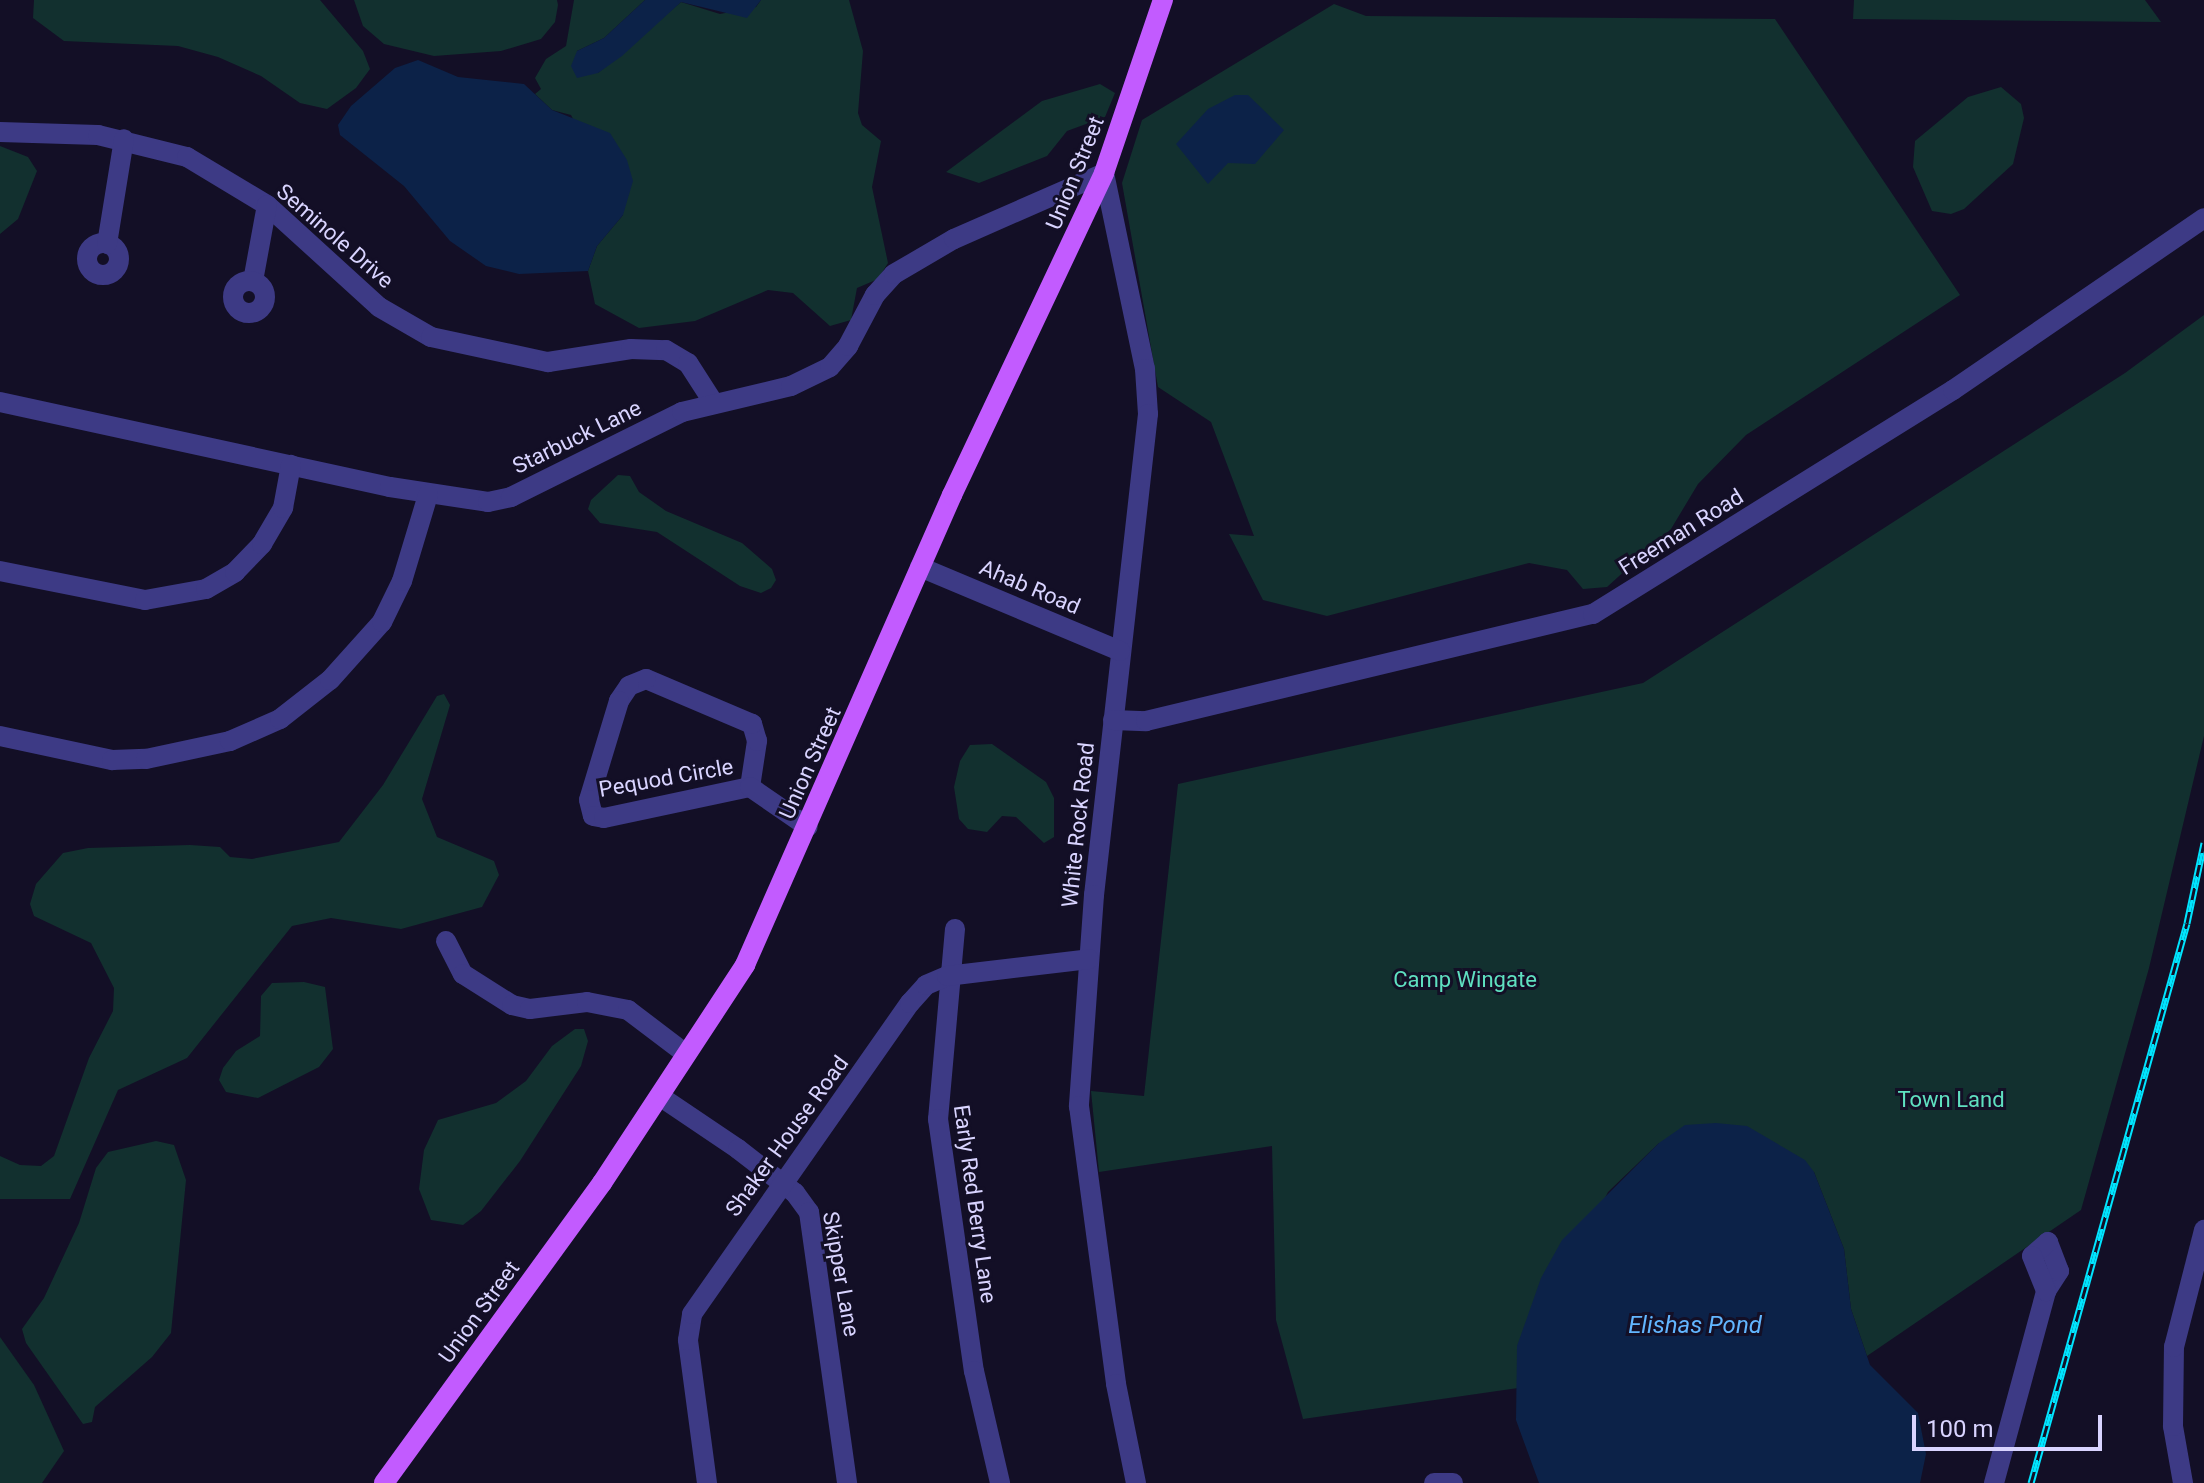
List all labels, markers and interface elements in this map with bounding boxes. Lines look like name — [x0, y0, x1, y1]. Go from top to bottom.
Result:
street label: Union Street — [1040, 112, 1110, 234]
street label: Seminole Drive — [271, 178, 399, 294]
street label: Starbuck Lane — [508, 394, 646, 480]
street label: Freeman Road — [1614, 483, 1748, 581]
street label: Ahab Road — [976, 554, 1084, 620]
street label: Union Street — [774, 703, 846, 823]
street label: White Rock Road — [1056, 741, 1100, 909]
street label: Pequod Circle — [597, 753, 735, 803]
park label: Camp Wingate — [1393, 967, 1537, 993]
street label: Shaker House Road — [720, 1051, 854, 1221]
park label: Town Land — [1897, 1087, 2005, 1113]
street label: Early Red Berry Lane — [948, 1103, 1002, 1305]
street label: Skipper Lane — [817, 1209, 865, 1339]
street label: Union Street — [433, 1256, 525, 1368]
water label: Elishas Pond — [1628, 1312, 1762, 1340]
scale bar — [1916, 1399, 2106, 1449]
text: 100 m — [1926, 1415, 1993, 1443]

